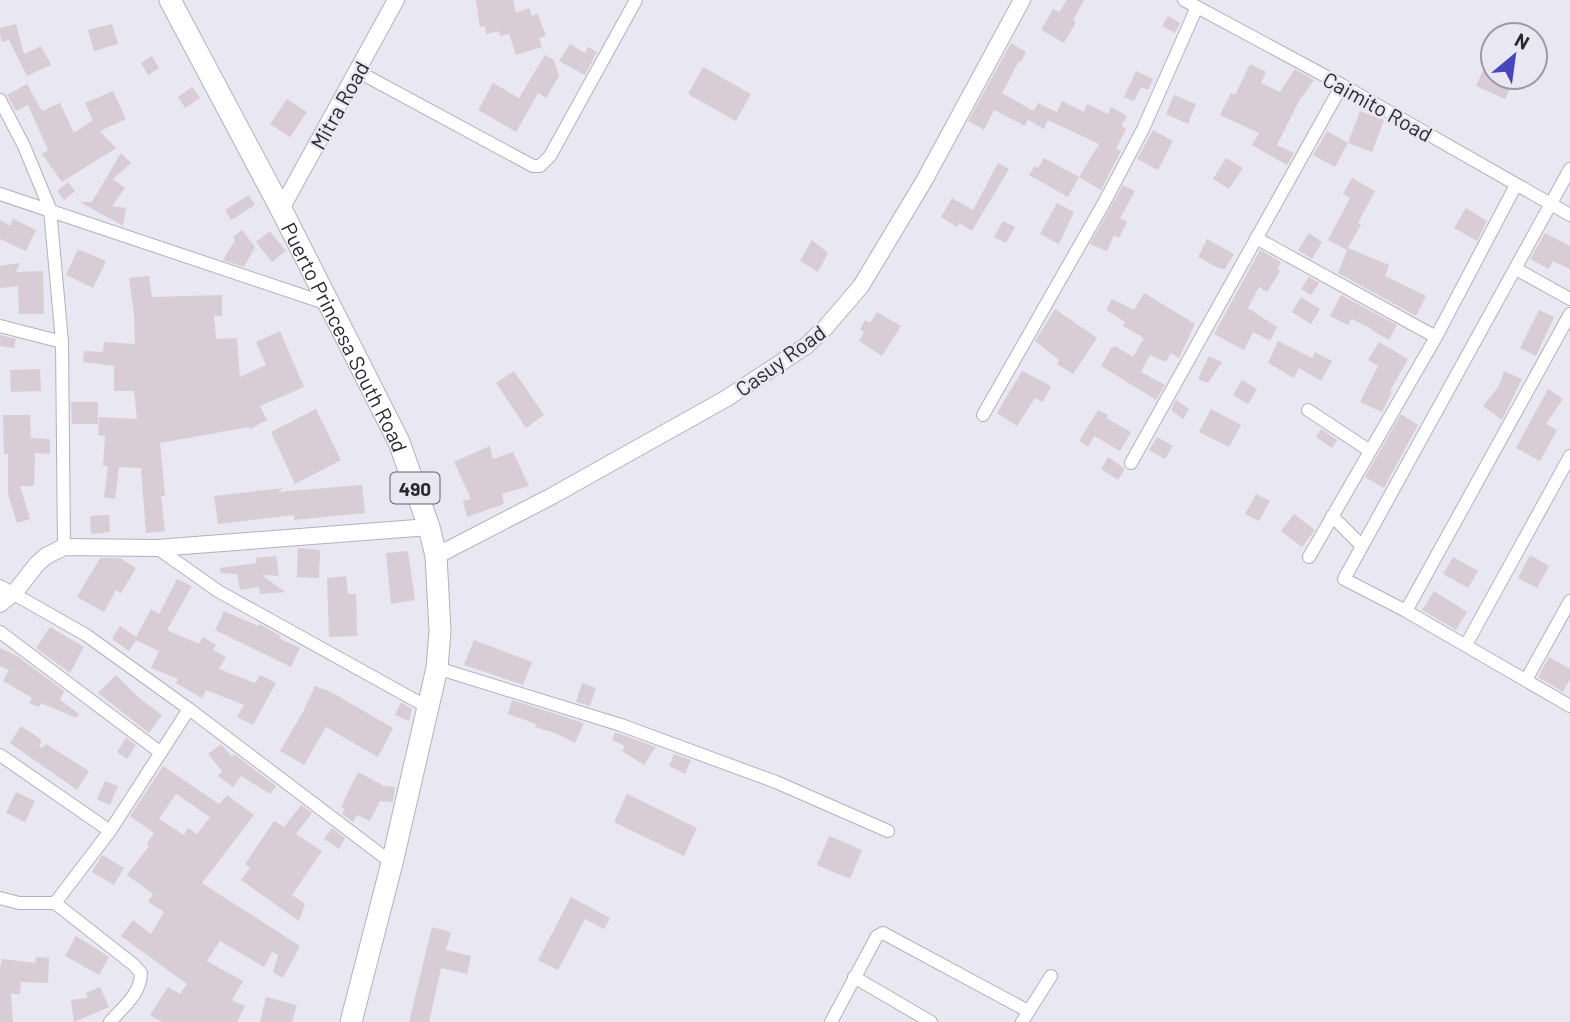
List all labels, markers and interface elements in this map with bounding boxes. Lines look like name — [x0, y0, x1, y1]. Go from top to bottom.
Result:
north arrow — [1479, 21, 1549, 91]
text: N — [1511, 28, 1534, 54]
street label: Mitra Road — [305, 57, 373, 153]
street label: Caimito Road — [1319, 66, 1437, 146]
street label: Puerto Princesa South Road — [277, 218, 414, 455]
street label: Casuy Road — [730, 319, 830, 401]
road number: 490 — [390, 472, 440, 503]

